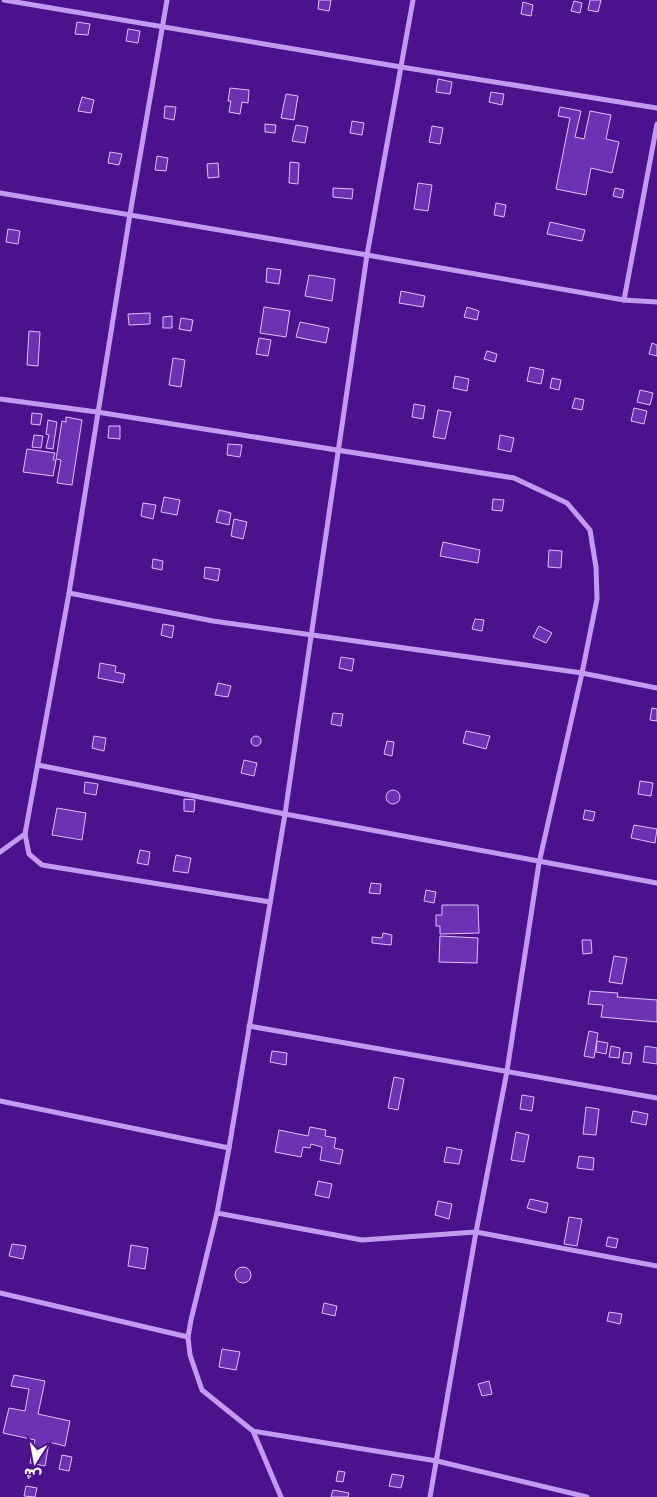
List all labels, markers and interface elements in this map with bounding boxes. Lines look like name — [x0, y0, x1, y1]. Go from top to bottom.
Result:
north arrow — [10, 1437, 60, 1487]
text: ش — [22, 1464, 43, 1484]

